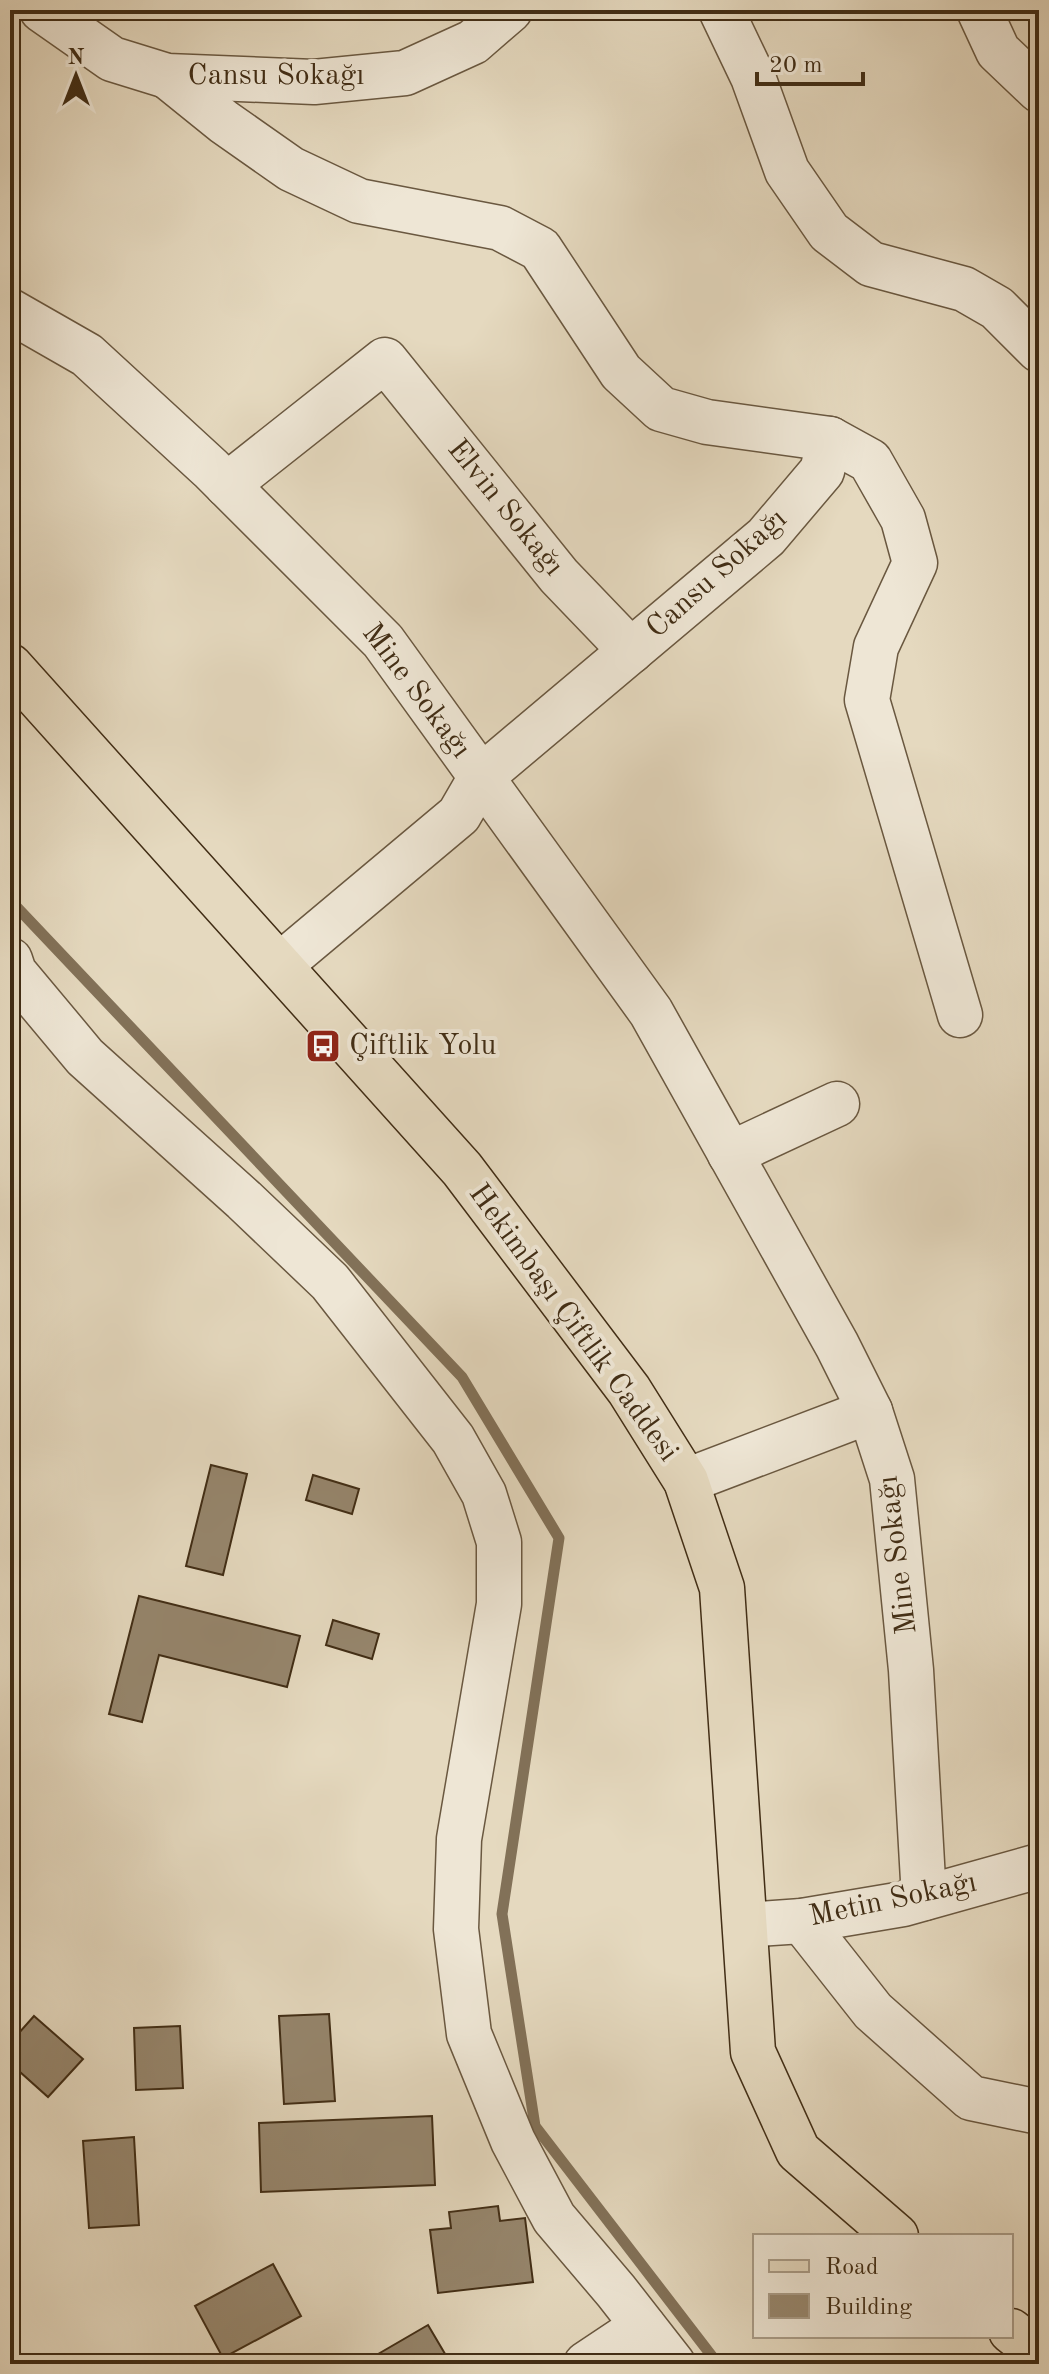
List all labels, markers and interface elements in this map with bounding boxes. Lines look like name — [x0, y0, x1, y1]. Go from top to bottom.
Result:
north arrow — [36, 36, 116, 116]
scale bar — [757, 36, 863, 86]
text: N — [68, 47, 85, 69]
text: 20 m — [769, 54, 823, 78]
street label: Cansu Sokağı — [188, 61, 364, 91]
street label: Elvin Sokağı — [441, 434, 569, 582]
street label: Cansu Sokağı — [641, 504, 793, 644]
street label: Mine Sokağı — [356, 618, 476, 764]
bus stop icon: Çiftlik Yolu — [304, 1027, 342, 1065]
place label: Çiftlik Yolu — [349, 1031, 496, 1061]
street label: Hekimbaşı Çiftlik Caddesi — [463, 1179, 683, 1467]
street label: Mine Sokağı — [873, 1474, 923, 1636]
street label: Metin Sokağı — [807, 1868, 979, 1932]
legend — [753, 2234, 1013, 2338]
text: Road — [825, 2256, 878, 2280]
text: Building — [825, 2296, 912, 2320]

